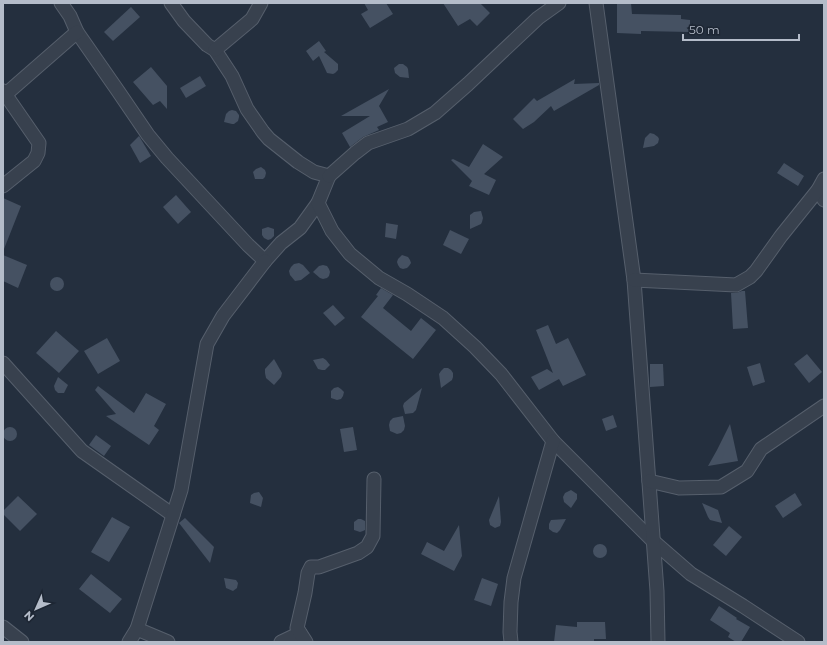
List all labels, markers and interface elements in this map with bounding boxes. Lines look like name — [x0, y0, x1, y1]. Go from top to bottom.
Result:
scale bar — [683, 16, 799, 42]
text: 50 m — [689, 22, 720, 37]
north arrow — [16, 589, 56, 629]
text: N — [21, 608, 37, 624]

